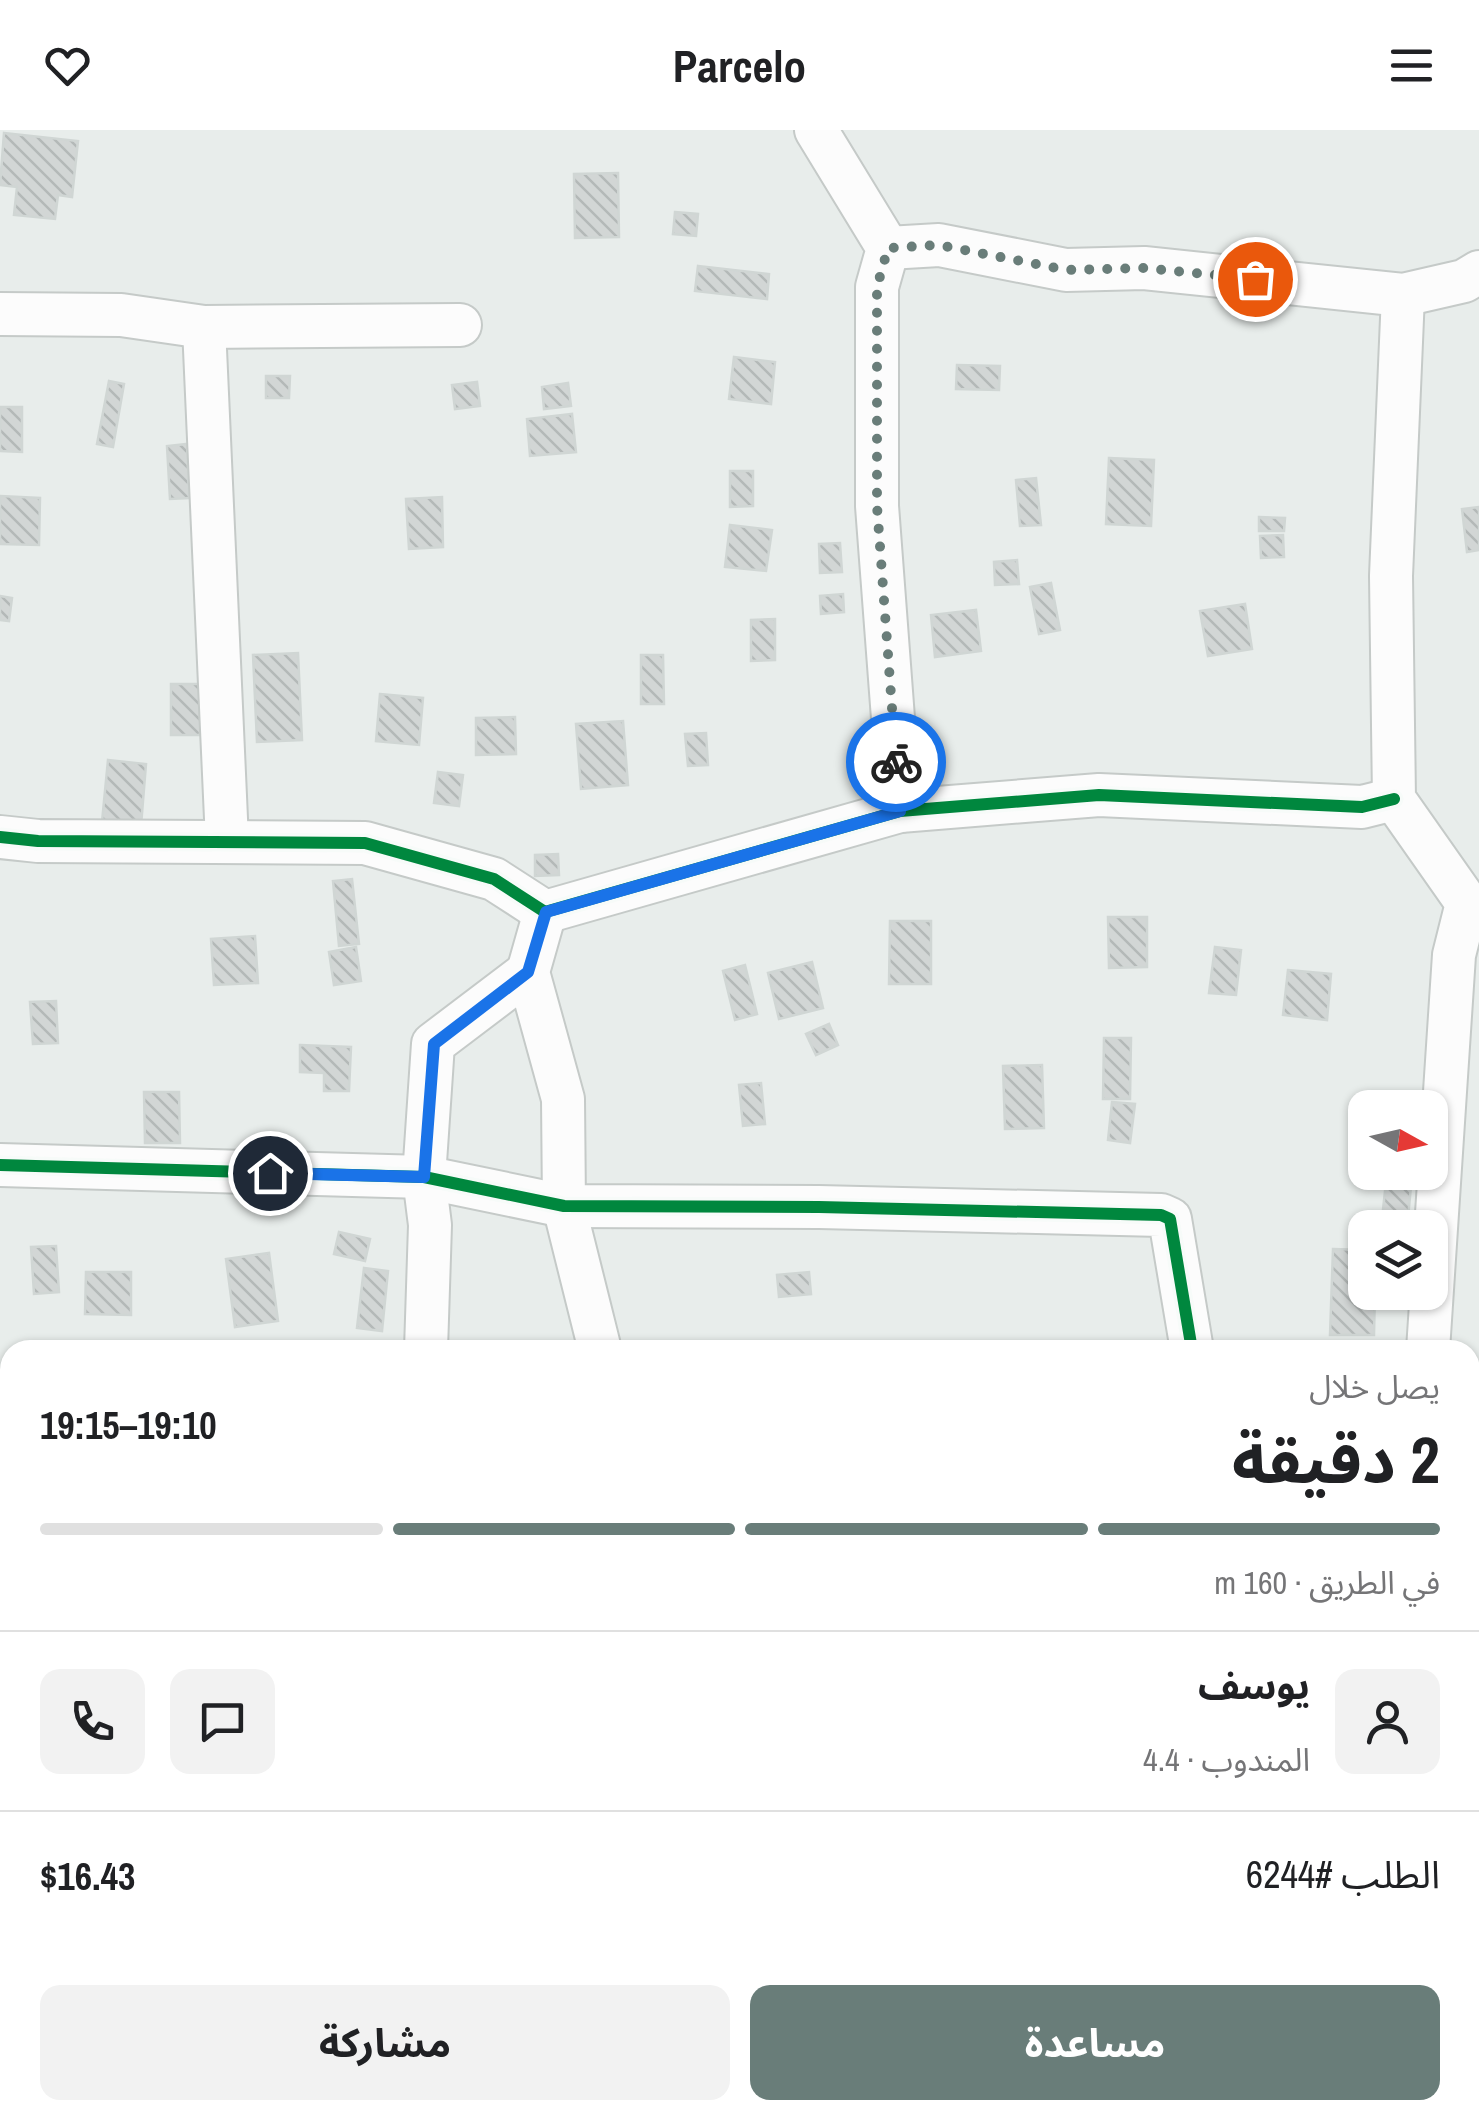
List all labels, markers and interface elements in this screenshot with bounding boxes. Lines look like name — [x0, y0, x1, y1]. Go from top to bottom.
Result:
text: Parcelo — [673, 35, 806, 96]
icon: heart — [40, 38, 95, 93]
icon: menu — [1384, 38, 1439, 93]
pin — [1213, 237, 1298, 322]
icon: bag — [1228, 252, 1283, 307]
courier — [846, 712, 946, 812]
icon: bike — [869, 735, 924, 790]
north arrow — [1348, 1090, 1448, 1190]
map controls — [1348, 1090, 1448, 1310]
pin — [228, 1131, 313, 1216]
icon: home — [243, 1146, 298, 1201]
button: layers — [1348, 1210, 1448, 1310]
text: يصل خلال — [1309, 1365, 1440, 1408]
text: 19:10–19:15 — [40, 1400, 217, 1451]
text: 2 دقيقة — [1232, 1416, 1440, 1503]
text: في الطريق · 160 m — [1214, 1561, 1440, 1604]
text: يوسف — [1198, 1660, 1310, 1711]
button: phone — [40, 1669, 145, 1774]
button: chat — [170, 1669, 275, 1774]
button: person — [1335, 1669, 1440, 1774]
text: المندوب · 4.4 — [1143, 1738, 1310, 1781]
text: الطلب #6244 — [1246, 1849, 1440, 1900]
text: $16.43 — [40, 1851, 135, 1902]
button: مشاركة — [40, 1985, 730, 2100]
button: مساعدة — [750, 1985, 1440, 2100]

